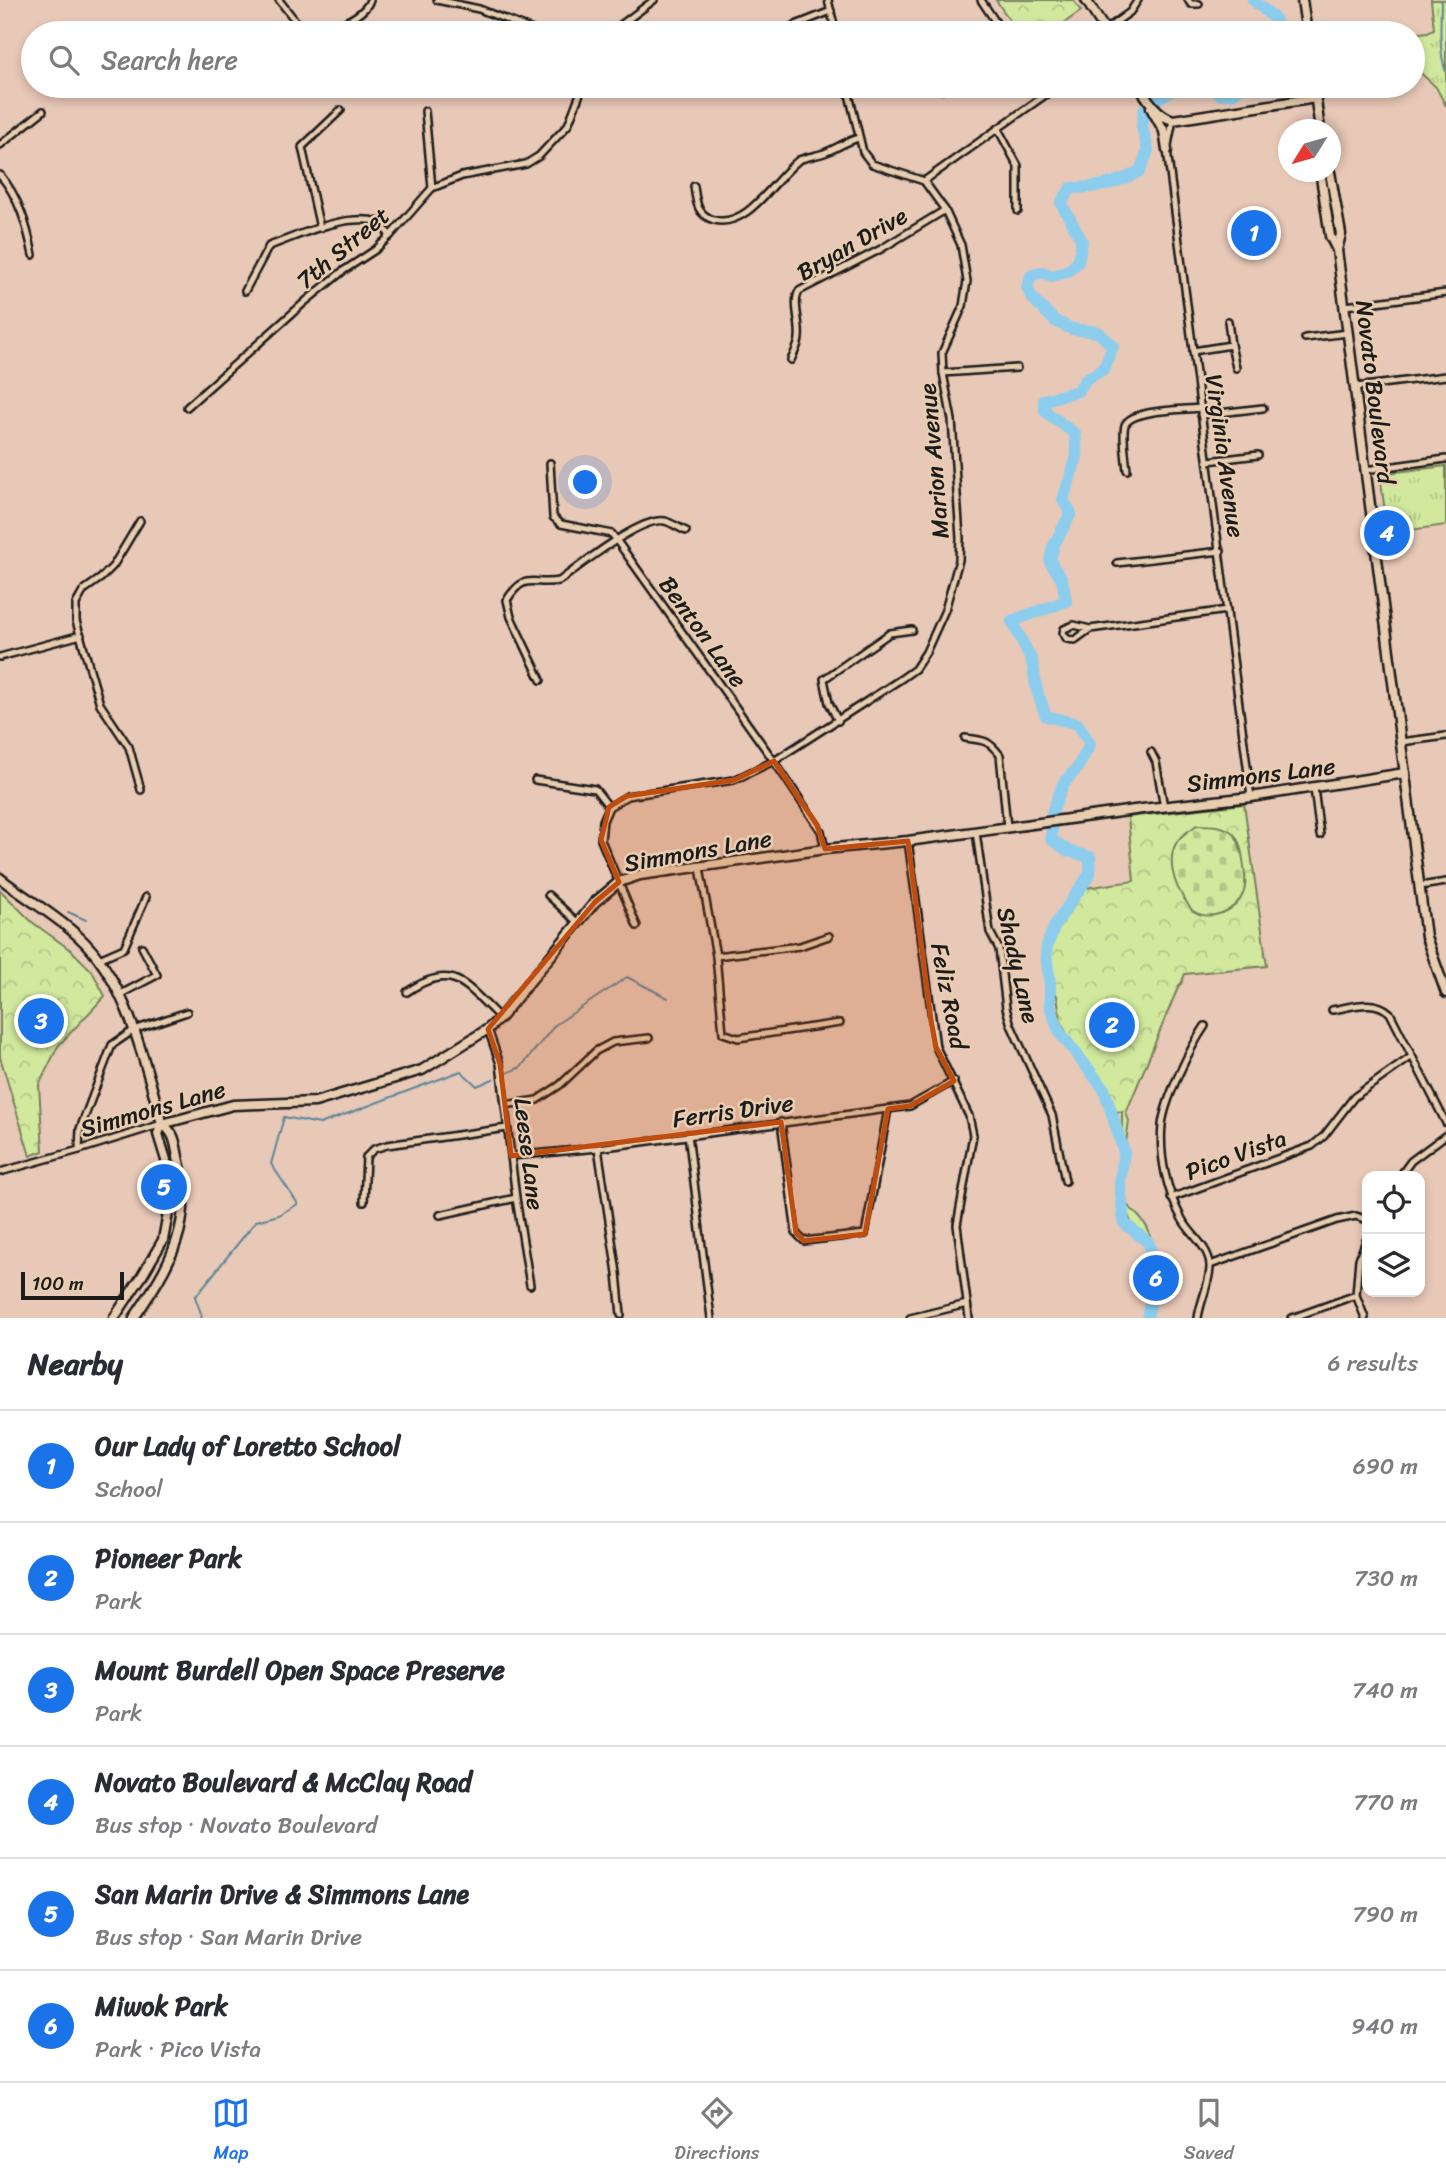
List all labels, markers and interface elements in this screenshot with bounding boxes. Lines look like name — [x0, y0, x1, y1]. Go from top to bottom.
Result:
search box — [21, 21, 1425, 98]
text: Search here — [101, 37, 238, 83]
icon: search — [45, 41, 83, 79]
north arrow — [1278, 119, 1341, 182]
street label: Bryan Drive — [789, 195, 916, 293]
street label: 7th Street — [286, 196, 400, 300]
pin: 1 — [1231, 207, 1277, 259]
street label: Novato Boulevard — [1343, 298, 1407, 488]
street label: Virginia Avenue — [1193, 371, 1257, 541]
street label: Marion Avenue — [906, 381, 962, 540]
your location — [568, 465, 602, 499]
pin: 4 — [1364, 507, 1410, 559]
street label: Benton Lane — [648, 567, 758, 697]
street label: Simmons Lane — [1184, 745, 1338, 805]
street label: Simmons Lane — [621, 817, 775, 885]
street label: Shady Lane — [984, 903, 1052, 1028]
street label: Feliz Road — [918, 939, 980, 1054]
pin: 3 — [18, 995, 64, 1047]
pin: 2 — [1089, 999, 1135, 1051]
street label: Simmons Lane — [75, 1068, 231, 1150]
street label: Ferris Drive — [670, 1082, 796, 1140]
street label: Leese Lane — [501, 1095, 557, 1213]
street label: Pico Vista — [1179, 1117, 1293, 1193]
pin: 5 — [141, 1161, 187, 1213]
map controls — [1362, 1171, 1425, 1297]
button: locate — [1362, 1171, 1425, 1234]
button: layers — [1362, 1234, 1425, 1297]
pin: 6 — [1133, 1252, 1179, 1304]
text: 100 m — [32, 1267, 84, 1300]
scale bar — [21, 1269, 124, 1301]
text: Nearby — [28, 1337, 123, 1391]
text: 6 results — [1328, 1343, 1418, 1384]
text: Our Lady of Loretto School — [95, 1423, 400, 1469]
text: 1 — [46, 1446, 56, 1487]
text: 690 m — [1353, 1446, 1418, 1487]
text: School — [95, 1469, 163, 1510]
text: Pioneer Park — [95, 1535, 242, 1581]
text: 2 — [44, 1558, 58, 1599]
text: 730 m — [1354, 1558, 1418, 1599]
text: Park — [95, 1581, 142, 1622]
text: Mount Burdell Open Space Preserve — [95, 1647, 505, 1693]
text: 3 — [45, 1670, 57, 1711]
text: 740 m — [1352, 1670, 1418, 1711]
text: Park — [95, 1693, 142, 1734]
text: Novato Boulevard & McClay Road — [95, 1759, 472, 1805]
text: 4 — [44, 1782, 58, 1823]
text: 770 m — [1354, 1782, 1418, 1823]
text: Bus stop · Novato Boulevard — [95, 1805, 377, 1846]
text: San Marin Drive & Simmons Lane — [95, 1871, 469, 1917]
text: 5 — [44, 1894, 58, 1935]
text: 790 m — [1353, 1894, 1418, 1935]
text: Bus stop · San Marin Drive — [95, 1917, 362, 1958]
text: Miwok Park — [95, 1983, 228, 2029]
text: 6 — [44, 2006, 58, 2047]
text: 940 m — [1351, 2006, 1418, 2047]
text: Park · Pico Vista — [95, 2029, 261, 2070]
tab: Map — [212, 2094, 250, 2169]
tab: Directions — [674, 2094, 760, 2169]
tab: Saved — [1184, 2094, 1234, 2169]

